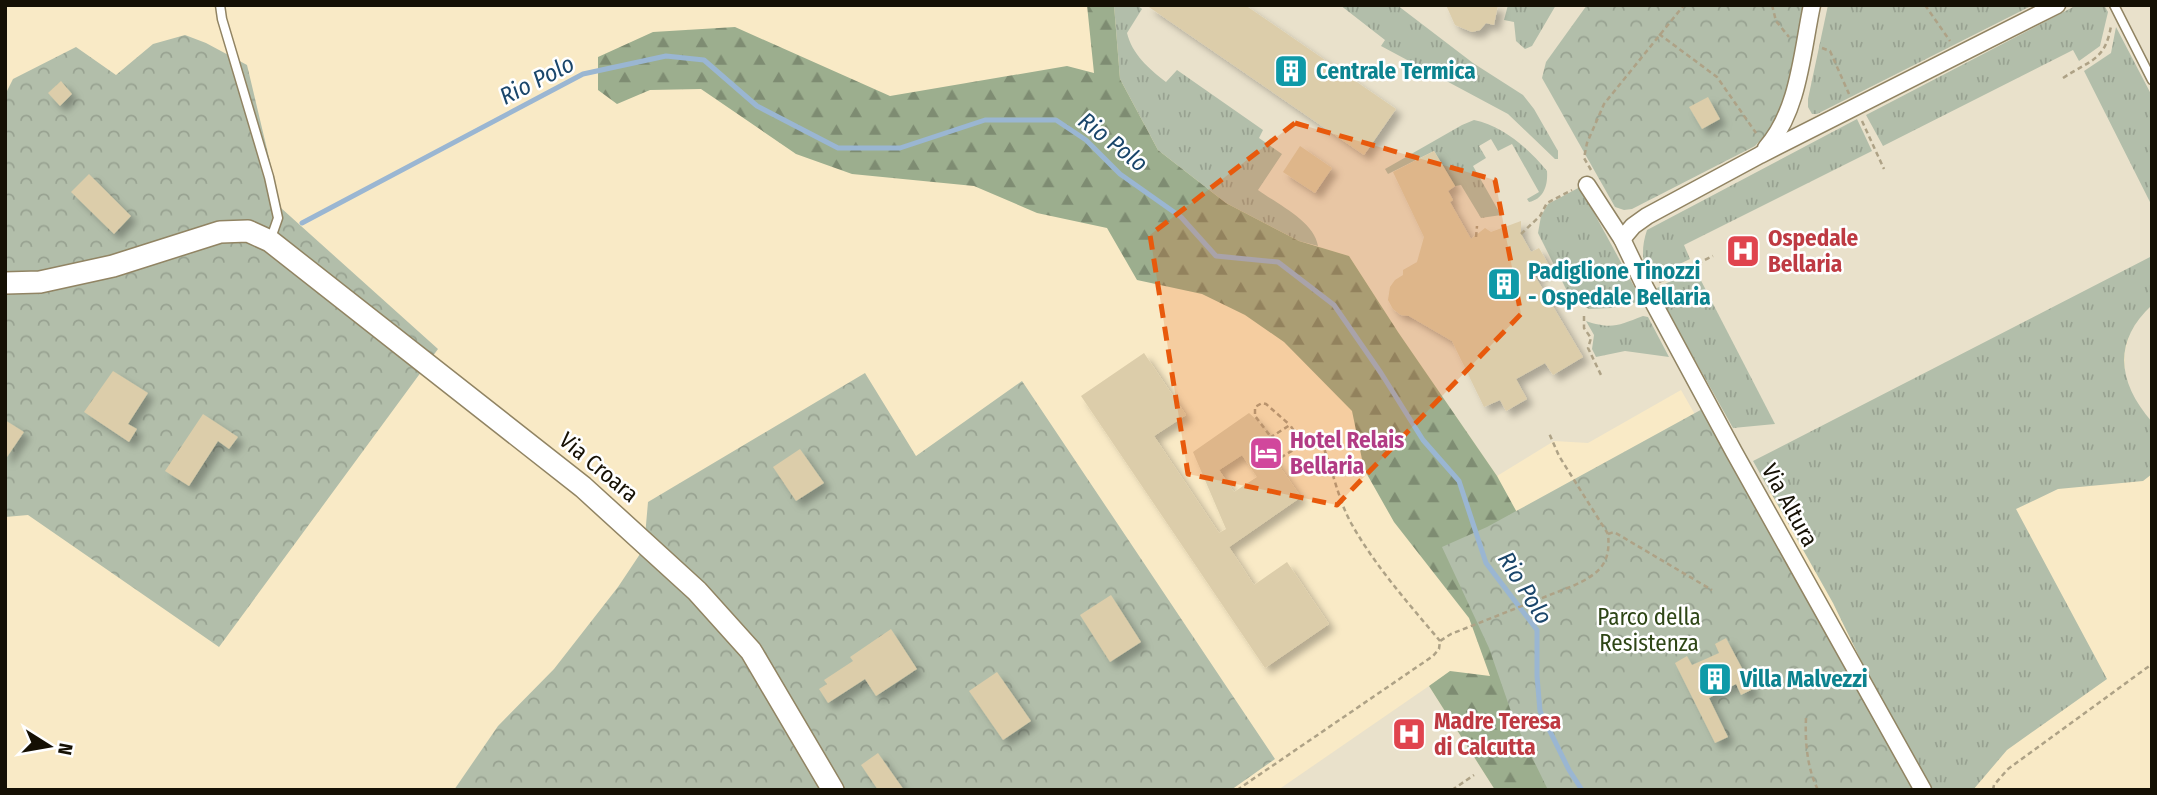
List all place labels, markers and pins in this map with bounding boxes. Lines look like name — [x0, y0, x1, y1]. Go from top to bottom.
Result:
building icon: Centrale Termica — [1272, 52, 1310, 90]
place label: Centrale Termica — [1316, 57, 1476, 85]
place label: Ospedale Bellaria — [1768, 224, 1859, 278]
hospital icon: Ospedale Bellaria — [1724, 232, 1762, 270]
place label: Padiglione Tinozzi - Ospedale Bellaria — [1528, 257, 1711, 311]
building icon: Padiglione Tinozzi - Ospedale Bellaria — [1485, 265, 1523, 303]
place label: Hotel Relais Bellaria — [1290, 426, 1404, 480]
hotel icon: Hotel Relais Bellaria — [1247, 434, 1285, 472]
building icon: Villa Malvezzi — [1696, 660, 1734, 698]
place label: Villa Malvezzi — [1739, 665, 1868, 693]
place label: Madre Teresa di Calcutta — [1434, 707, 1561, 761]
hospital icon: Madre Teresa di Calcutta — [1390, 715, 1428, 753]

